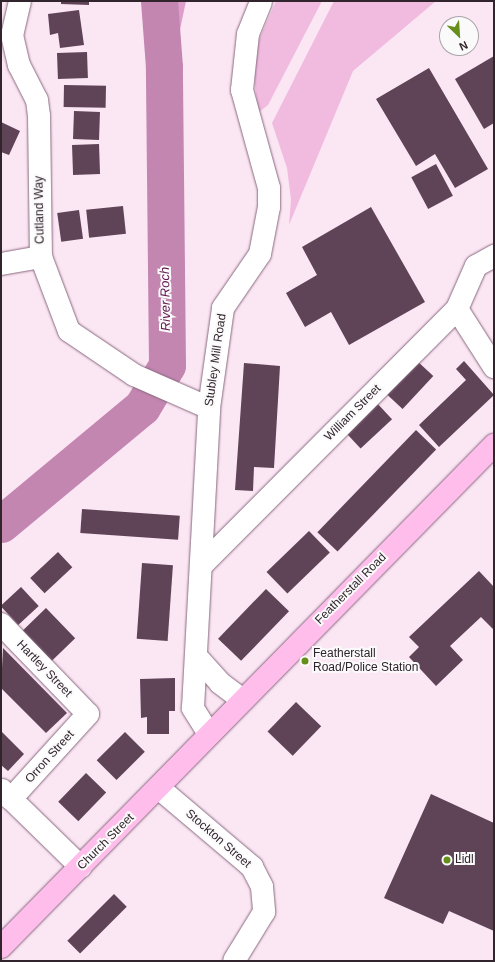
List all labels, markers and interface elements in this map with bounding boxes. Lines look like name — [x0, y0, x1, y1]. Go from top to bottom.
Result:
north arrow — [439, 16, 479, 56]
text: N — [458, 39, 470, 53]
street label: Cutland Way — [32, 176, 48, 244]
water label: River Roch — [158, 267, 174, 331]
street label: Stubley Mill Road — [202, 313, 230, 407]
street label: William Street — [322, 382, 384, 444]
street label: Featherstall Road — [312, 550, 390, 628]
street label: Hartley Street — [13, 638, 75, 700]
place label: Featherstall Road/Police Station — [313, 647, 418, 675]
marker: Featherstall Road/Police Station — [300, 656, 310, 666]
street label: Orron Street — [23, 728, 77, 786]
street label: Stockton Street — [182, 807, 254, 871]
street label: Church Street — [75, 811, 137, 873]
place label: Lidl — [455, 853, 474, 867]
marker: Lidl — [442, 855, 452, 865]

